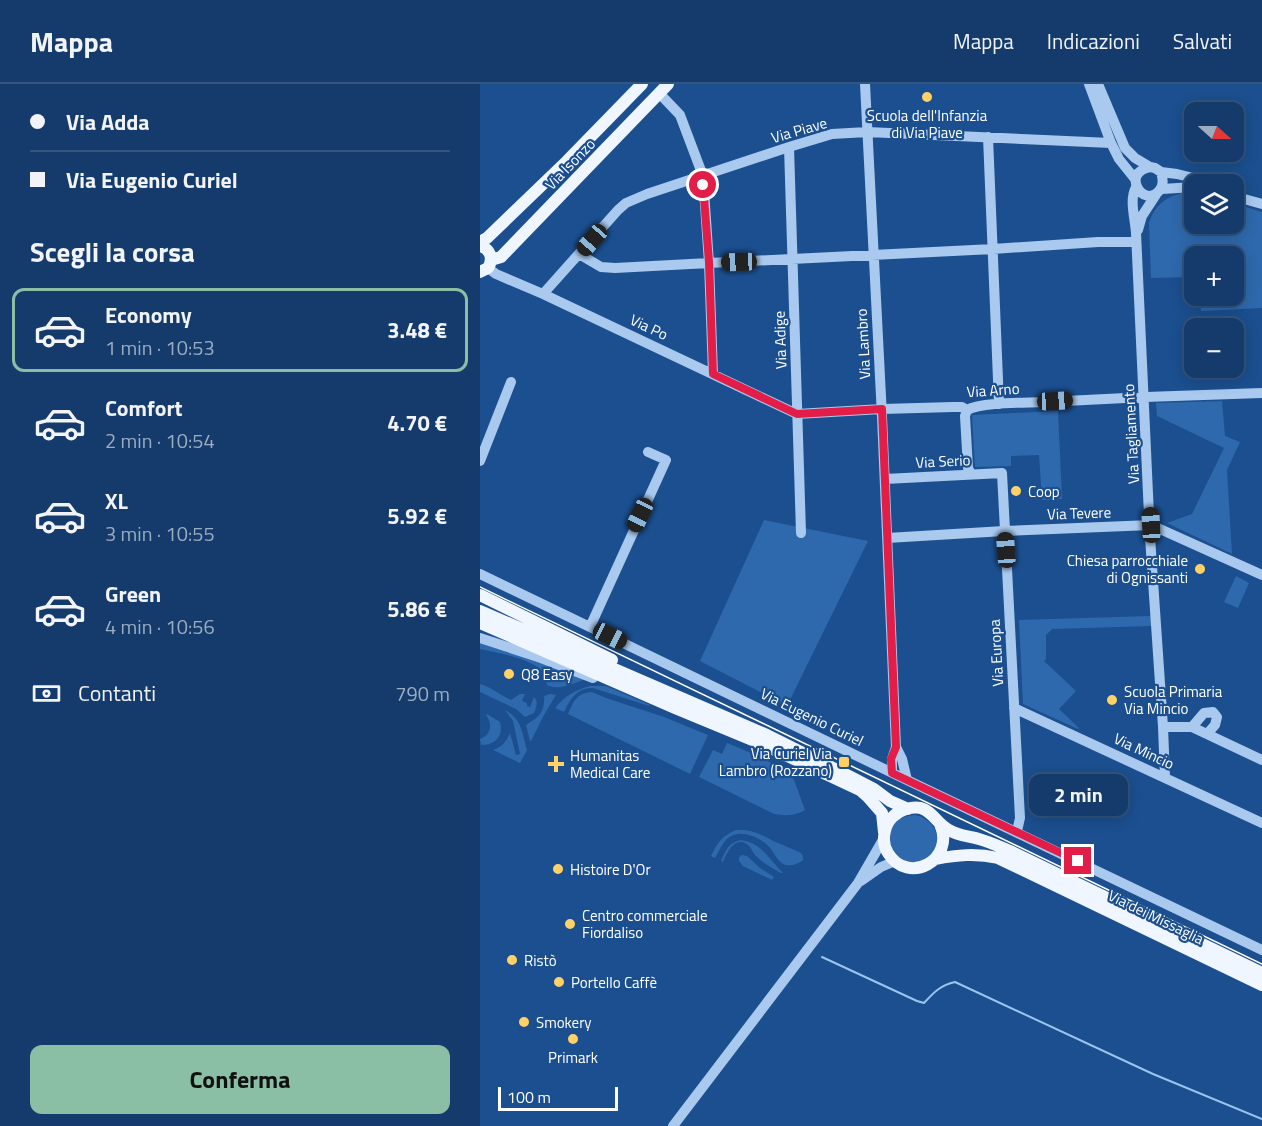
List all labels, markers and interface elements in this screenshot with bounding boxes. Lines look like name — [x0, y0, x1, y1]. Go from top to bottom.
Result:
text: Mappa — [30, 20, 113, 63]
text: Mappa — [953, 25, 1014, 57]
text: Indicazioni — [1047, 25, 1140, 57]
text: Salvati — [1173, 25, 1232, 57]
marker: Scuola dell'Infanzia di Via Piave — [920, 90, 934, 104]
north arrow — [1184, 102, 1244, 162]
map controls — [1184, 102, 1244, 378]
place label: Scuola dell'Infanzia di Via Piave — [867, 104, 988, 144]
text: Via Adda — [66, 105, 150, 139]
street label: Via Piave — [768, 111, 830, 149]
street label: Via Isonzo — [539, 133, 601, 195]
text: Via Eugenio Curiel — [66, 163, 238, 197]
route start — [689, 171, 716, 198]
button: layers — [1184, 174, 1244, 234]
car — [573, 221, 611, 259]
text: Scegli la corsa — [30, 231, 195, 272]
button: + — [1184, 246, 1244, 306]
car — [721, 252, 757, 272]
text: Economy — [105, 298, 192, 332]
icon: car — [33, 303, 87, 357]
street label: Via Po — [626, 308, 672, 346]
street label: Via Lambro — [850, 308, 876, 380]
street label: Via Adige — [767, 311, 793, 369]
text: 3.48 € — [387, 313, 447, 347]
button: − — [1184, 318, 1244, 378]
text: 1 min · 10:53 — [105, 332, 215, 363]
street label: Via Arno — [966, 377, 1020, 403]
street label: Via Tagliamento — [1117, 383, 1145, 485]
text: Comfort — [105, 391, 183, 425]
car — [1037, 391, 1073, 411]
icon: car — [33, 396, 87, 450]
text: 4.70 € — [387, 406, 447, 440]
text: 2 min · 10:54 — [105, 425, 215, 456]
street label: Via Serio — [915, 448, 971, 474]
place label: Coop — [1028, 480, 1060, 503]
text: XL — [105, 484, 128, 518]
marker: Coop — [1009, 484, 1023, 498]
icon: car — [33, 489, 87, 543]
car — [624, 495, 656, 535]
text: 5.92 € — [387, 499, 447, 533]
street label: Via Tevere — [1047, 500, 1111, 526]
car — [1141, 507, 1161, 543]
text: 3 min · 10:55 — [105, 518, 215, 549]
car — [996, 531, 1016, 569]
place label: Chiesa parrocchiale di Ognissanti — [1067, 549, 1188, 589]
marker: Chiesa parrocchiale di Ognissanti — [1193, 562, 1207, 576]
text: Green — [105, 577, 161, 611]
icon: car — [33, 582, 87, 636]
text: 5.86 € — [387, 592, 447, 626]
text: 4 min · 10:56 — [105, 611, 215, 642]
street label: Via Europa — [983, 618, 1009, 687]
car — [590, 620, 630, 652]
place label: Q8 Easy — [521, 663, 573, 686]
marker: Q8 Easy — [502, 667, 516, 681]
text: Contanti — [78, 676, 156, 710]
icon: cash — [30, 677, 63, 710]
text: 790 m — [395, 678, 450, 709]
place label: Scuola Primaria Via Mincio — [1124, 680, 1223, 720]
street label: Via Eugenio Curiel — [756, 682, 868, 752]
marker: Scuola Primaria Via Mincio — [1105, 693, 1119, 707]
street label: Via Mincio — [1110, 727, 1178, 775]
place label: Via Curiel Via Lambro (Rozzano) — [719, 742, 832, 782]
place label: Humanitas Medical Care — [570, 744, 650, 784]
marker: Humanitas Medical Care — [547, 755, 565, 773]
marker: Via Curiel Via Lambro (Rozzano) — [837, 755, 851, 769]
callout: 2 min — [1028, 774, 1128, 816]
text: 2 min — [1054, 779, 1103, 810]
route end — [1064, 847, 1091, 874]
place label: Histoire D'Or — [570, 858, 651, 881]
marker: Histoire D'Or — [551, 862, 565, 876]
street label: Via dei Missaglia — [1104, 884, 1208, 950]
place label: Centro commerciale Fiordaliso — [582, 904, 708, 944]
marker: Centro commerciale Fiordaliso — [563, 917, 577, 931]
place label: Ristò — [524, 949, 557, 972]
marker: Ristò — [505, 953, 519, 967]
place label: Portello Caffè — [571, 971, 657, 994]
marker: Portello Caffè — [552, 975, 566, 989]
place label: Smokery — [536, 1011, 592, 1034]
marker: Smokery — [517, 1015, 531, 1029]
marker: Primark — [566, 1032, 580, 1046]
button: Conferma — [30, 1045, 450, 1114]
place label: Primark — [548, 1046, 598, 1069]
scale bar — [498, 1084, 618, 1112]
text: 100 m — [507, 1085, 551, 1109]

